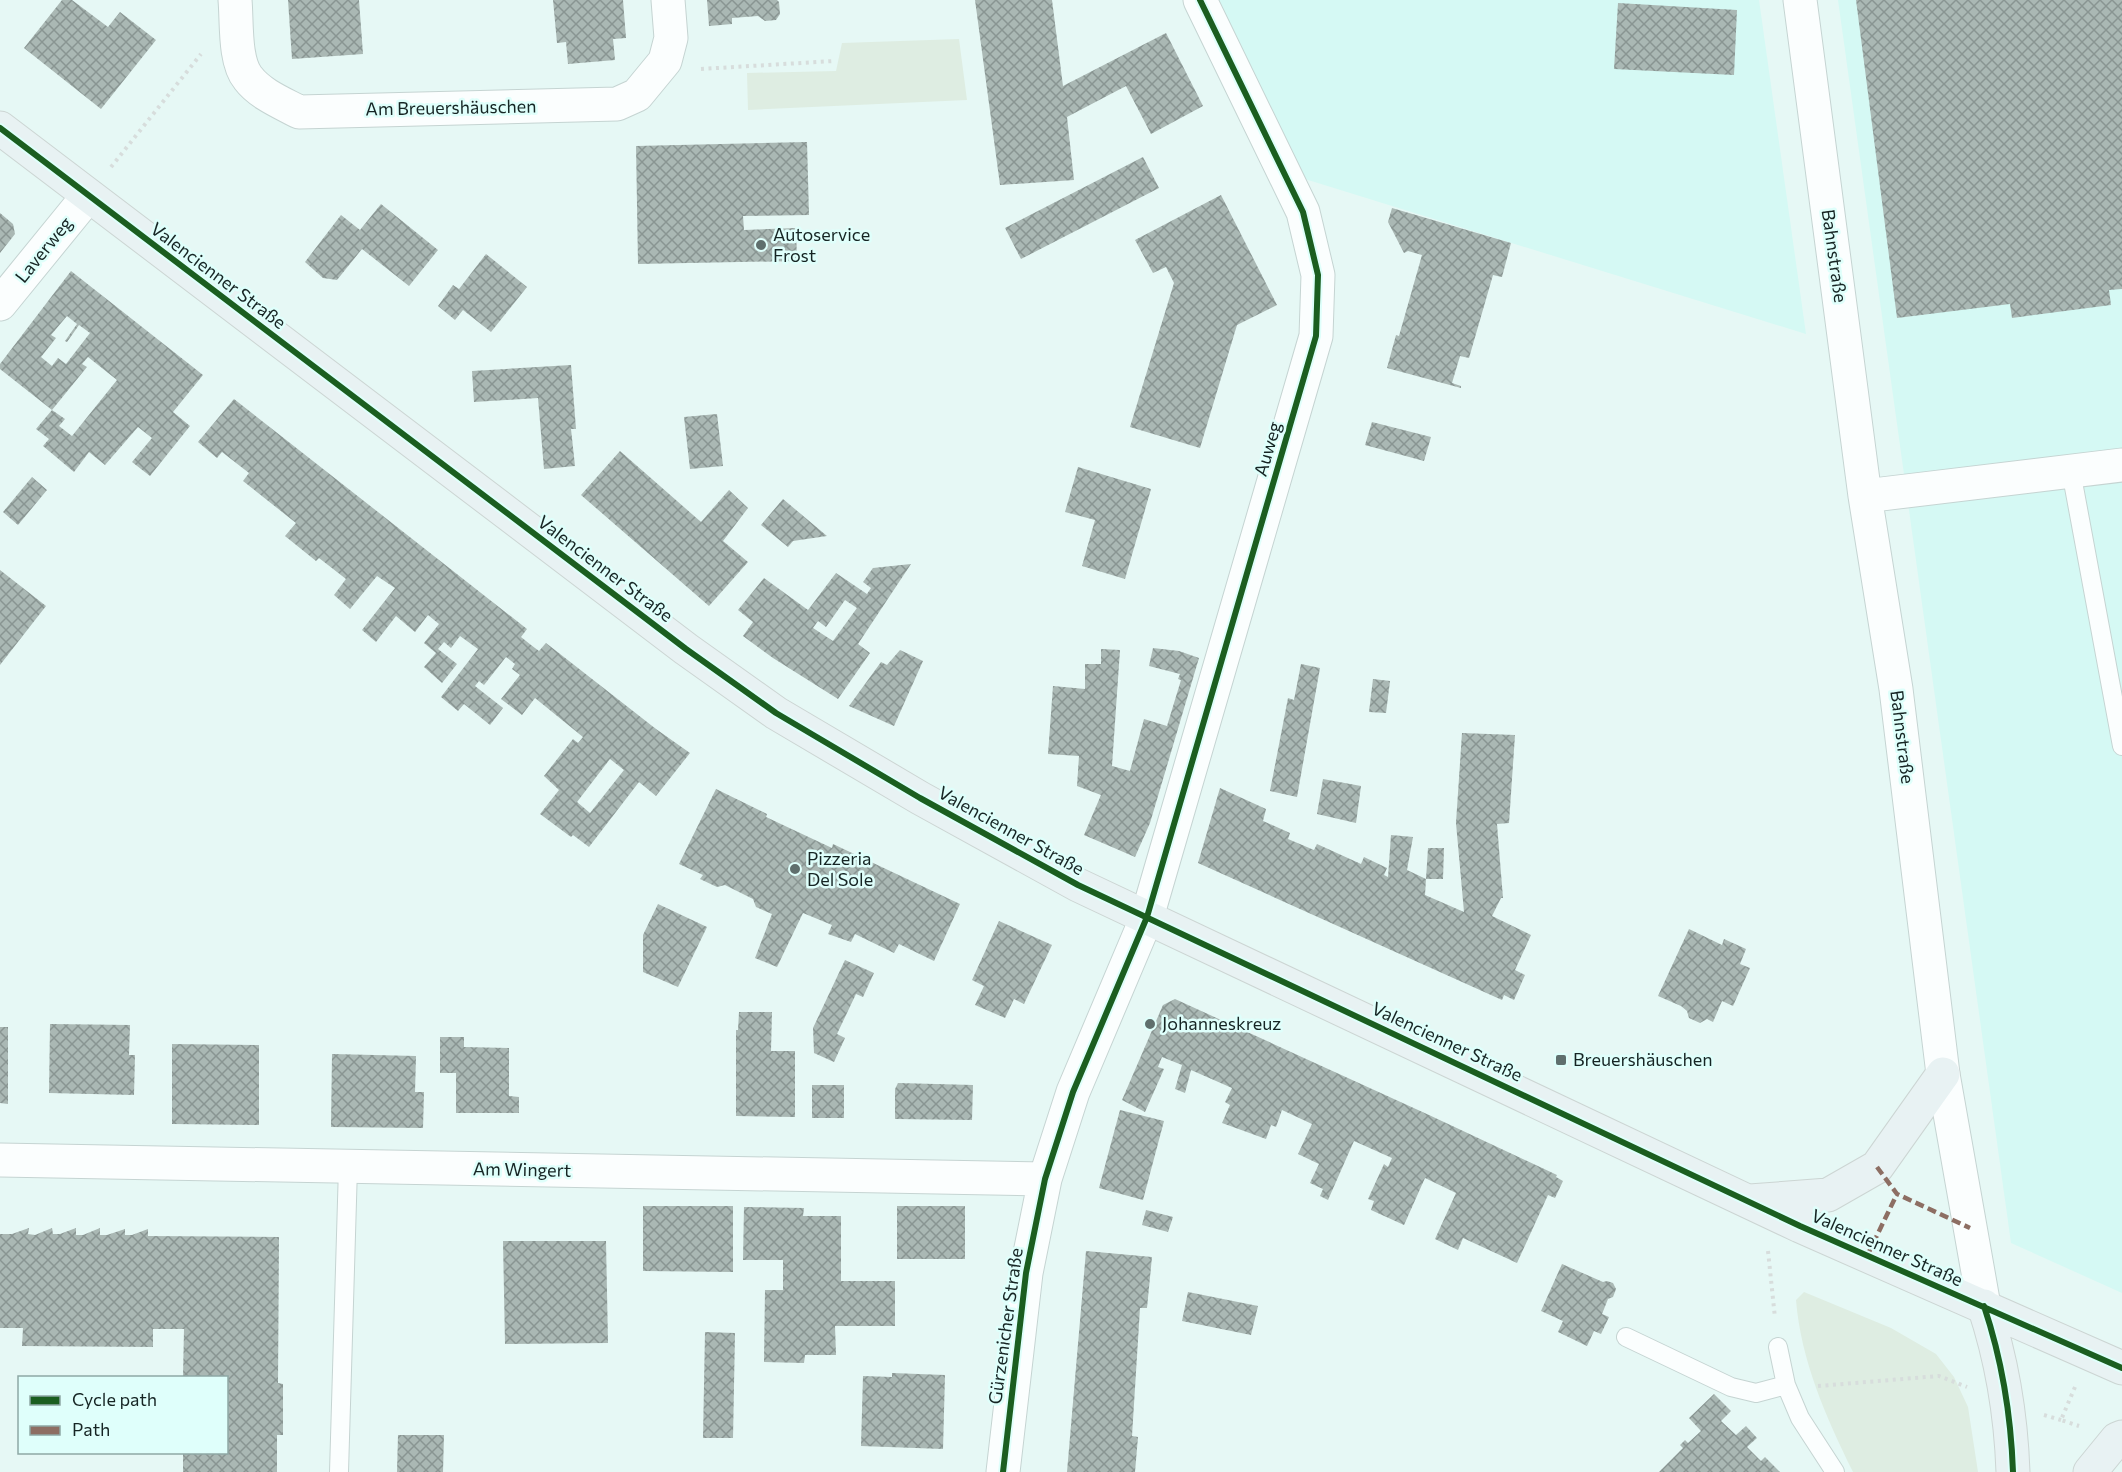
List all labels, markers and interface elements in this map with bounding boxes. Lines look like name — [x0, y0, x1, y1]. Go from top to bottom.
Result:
street label: Am Breuershäuschen — [365, 95, 537, 119]
street label: Bahnstraße — [1818, 208, 1852, 304]
street label: Laverweg — [10, 212, 77, 287]
street label: Valencienner Straße — [147, 217, 291, 333]
place label: Autoservice Frost — [773, 223, 870, 266]
marker: Autoservice Frost — [754, 238, 768, 252]
street label: Auweg — [1249, 419, 1285, 478]
street label: Valencienner Straße — [534, 510, 678, 626]
street label: Bahnstraße — [1886, 689, 1920, 785]
street label: Valencienner Straße — [935, 781, 1088, 879]
place label: Pizzeria Del Sole — [807, 847, 873, 890]
marker: Pizzeria Del Sole — [788, 862, 802, 876]
street label: Valencienner Straße — [1369, 997, 1526, 1086]
place label: Johanneskreuz — [1162, 1012, 1281, 1034]
marker: Johanneskreuz — [1143, 1017, 1157, 1031]
place label: Breuershäuschen — [1573, 1048, 1713, 1070]
marker: Breuershäuschen — [1554, 1053, 1568, 1067]
street label: Am Wingert — [473, 1157, 571, 1181]
street label: Valencienner Straße — [1808, 1204, 1967, 1290]
street label: Gürzenicher Straße — [983, 1246, 1027, 1405]
legend — [18, 1376, 228, 1454]
text: Cycle path — [72, 1388, 157, 1410]
text: Path — [72, 1418, 110, 1440]

